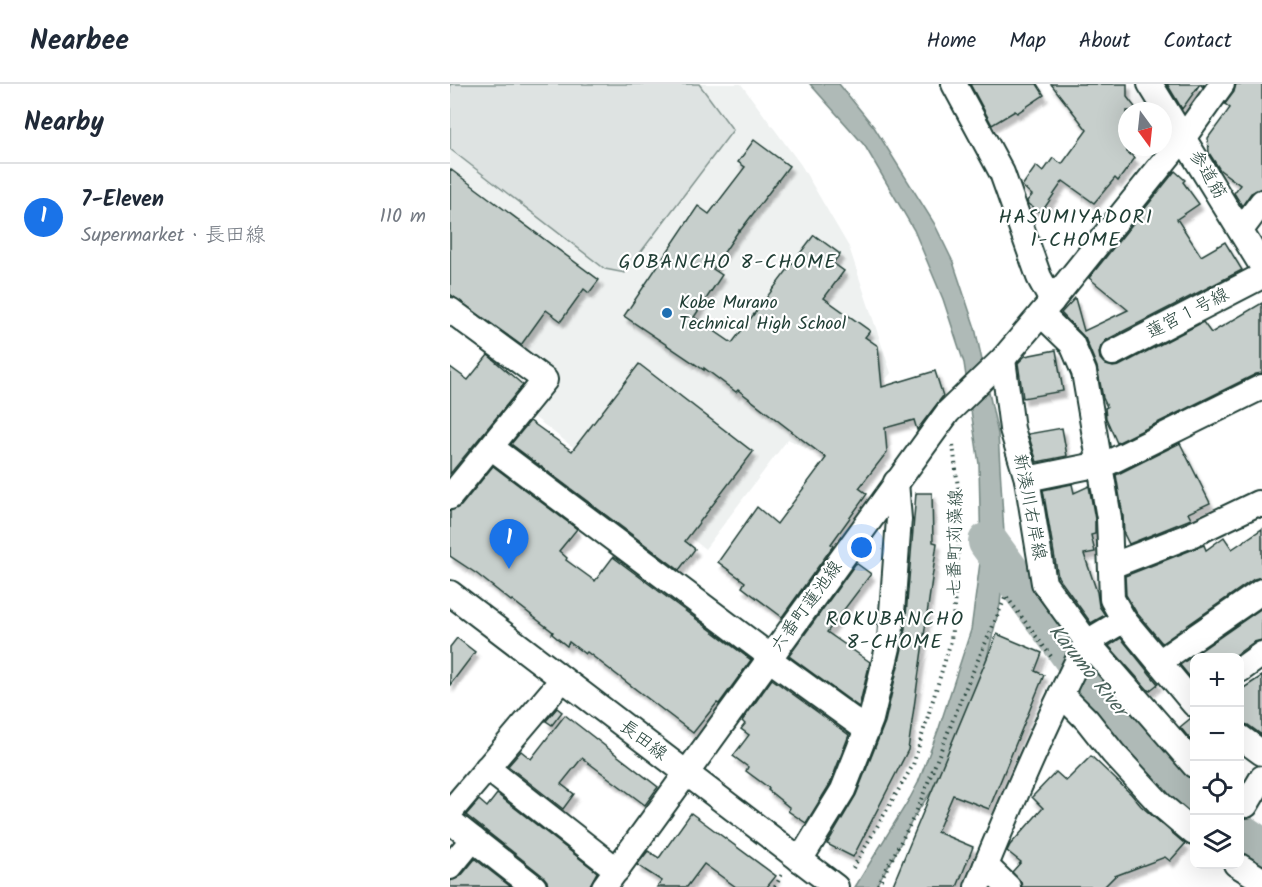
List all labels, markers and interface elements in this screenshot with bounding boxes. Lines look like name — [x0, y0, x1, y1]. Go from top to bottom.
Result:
text: Nearbee — [30, 19, 129, 64]
text: Home — [927, 25, 976, 58]
text: Map — [1009, 25, 1046, 58]
text: About — [1079, 25, 1130, 58]
text: Contact — [1163, 25, 1232, 58]
text: Nearby — [24, 102, 104, 144]
north arrow — [1118, 102, 1172, 156]
street label: 参道筋 — [1181, 144, 1233, 206]
text: 7-Eleven — [81, 183, 164, 218]
text: 1 — [40, 201, 47, 233]
text: 110 m — [380, 201, 426, 233]
district label: HASUMIYADORI 1-CHOME — [999, 202, 1153, 257]
text: Supermarket · 長田線 — [81, 220, 265, 252]
district label: GOBANCHO 8-CHOME — [619, 247, 837, 279]
street label: 蓮宮１号線 — [1141, 281, 1235, 347]
place label: Kobe Murano Technical High School — [679, 289, 847, 339]
marker: Kobe Murano Technical High School — [660, 306, 674, 320]
street label: 新湊川右岸線 — [1004, 451, 1054, 563]
street label: 七番町苅藻線 — [941, 489, 971, 597]
pin: 1 — [490, 520, 528, 569]
your location — [847, 533, 876, 562]
street label: 六番町蓮池線 — [764, 555, 850, 659]
district label: ROKUBANCHO 8-CHOME — [826, 604, 964, 659]
water label: Karumo River — [1040, 618, 1137, 728]
map controls — [1190, 653, 1244, 869]
button: + — [1190, 653, 1244, 707]
button: − — [1190, 707, 1244, 761]
street label: 長田線 — [613, 713, 673, 769]
button: locate — [1190, 761, 1244, 815]
button: layers — [1190, 815, 1244, 869]

